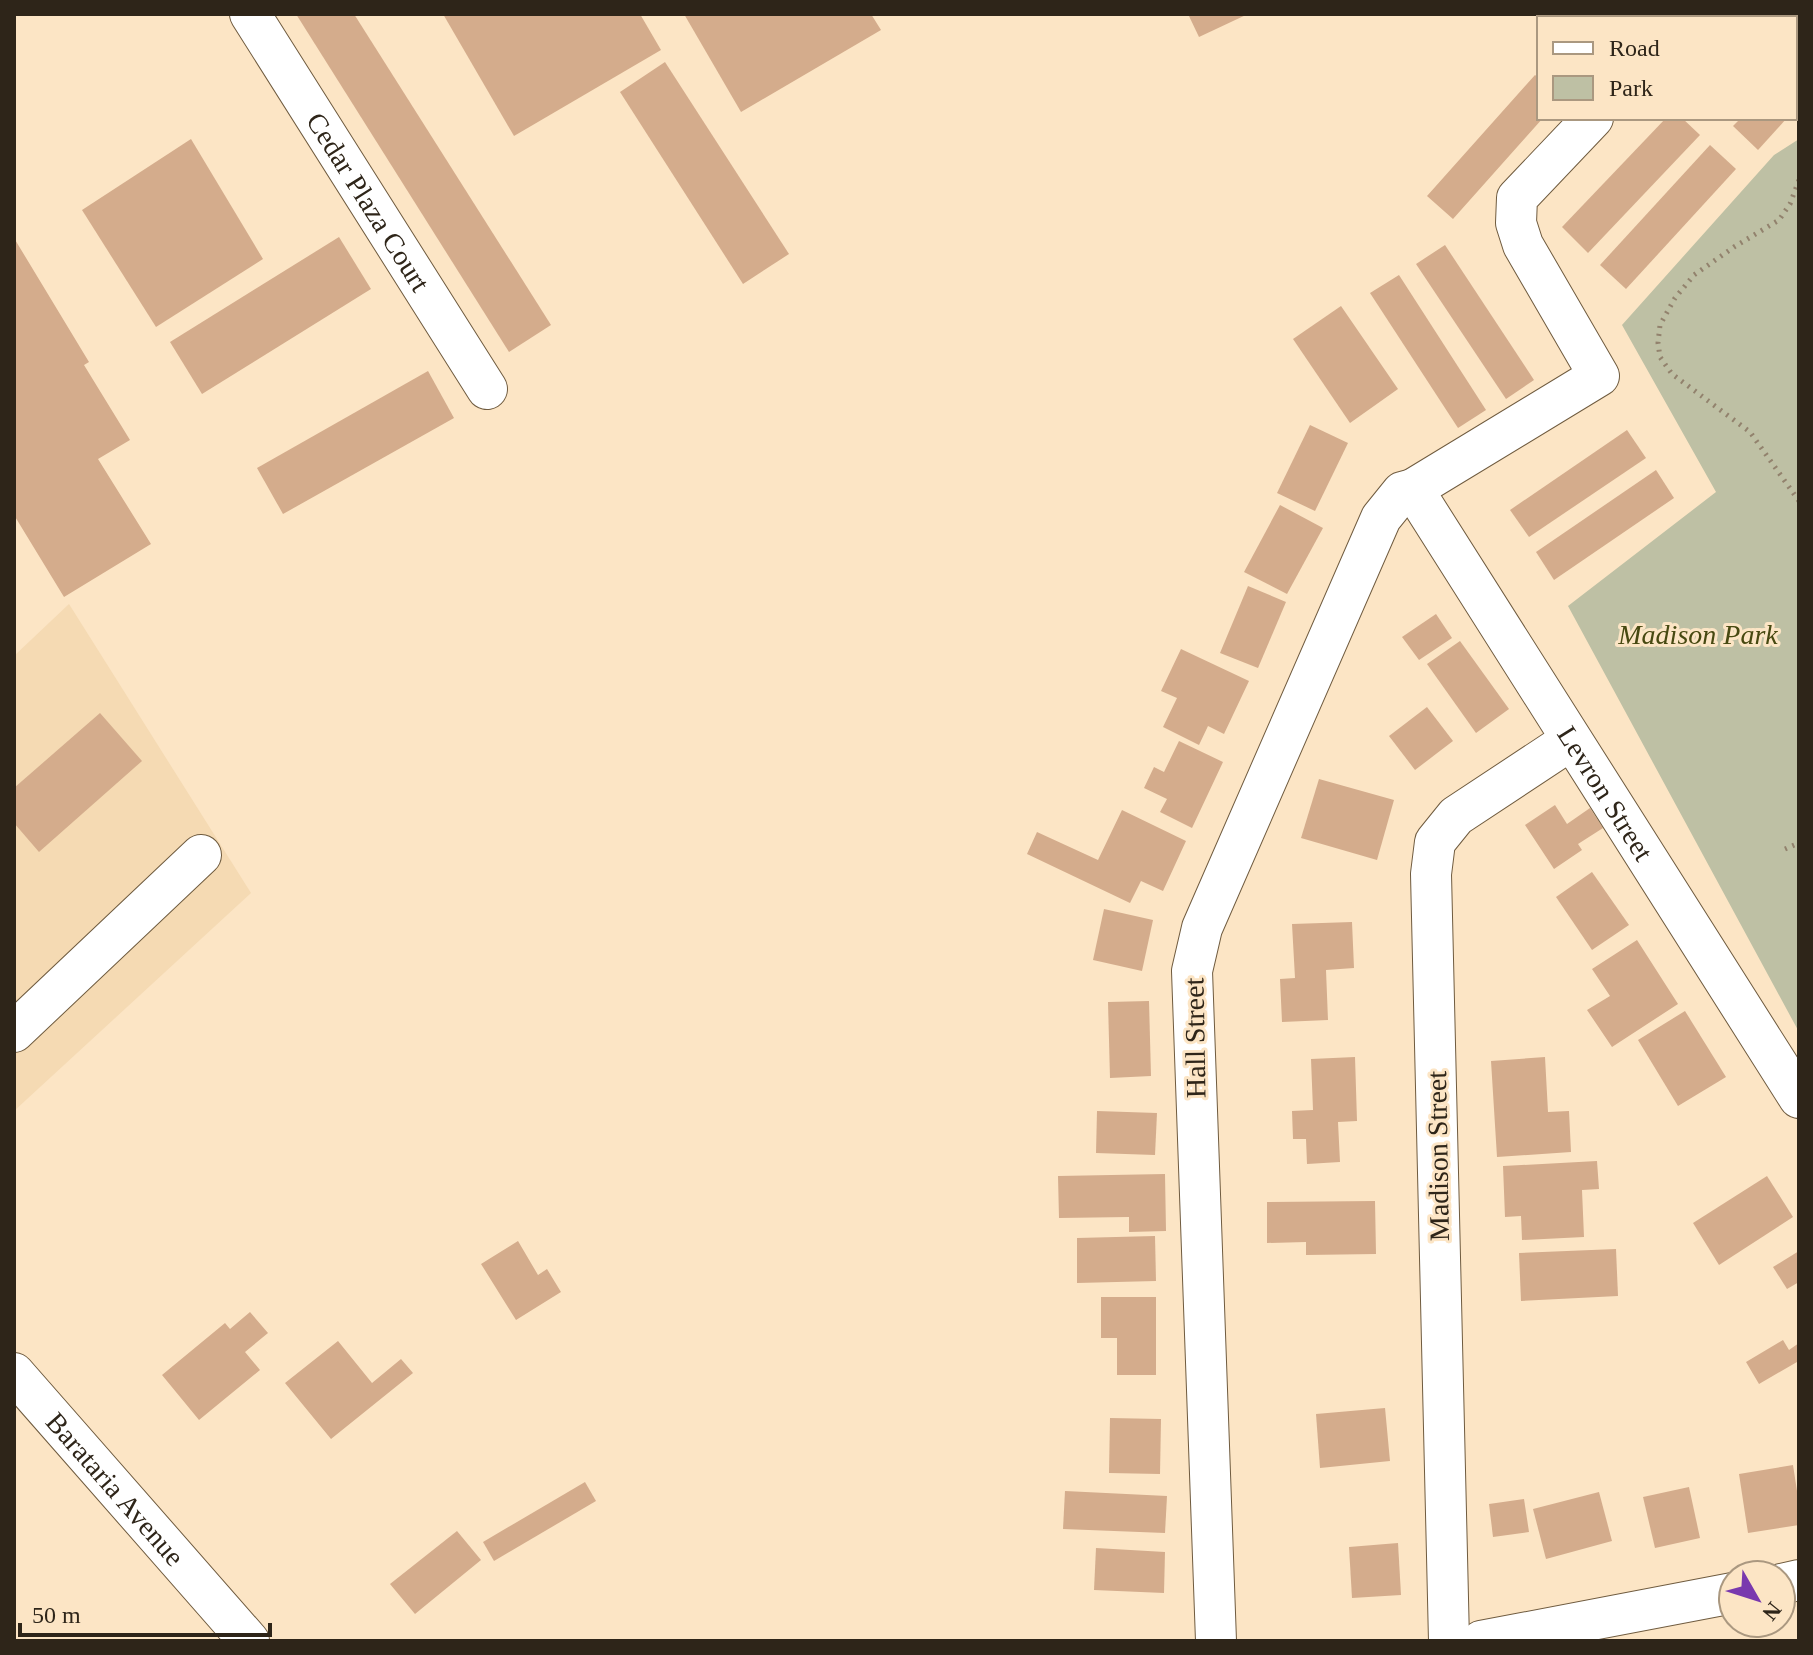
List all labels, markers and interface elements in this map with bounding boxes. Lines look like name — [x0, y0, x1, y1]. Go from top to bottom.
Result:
legend — [1537, 16, 1797, 120]
text: Road — [1609, 35, 1660, 61]
text: Park — [1609, 75, 1653, 101]
street label: Cedar Plaza Court — [301, 107, 437, 297]
park label: Madison Park — [1617, 619, 1778, 650]
street label: Levron Street — [1552, 720, 1660, 866]
street label: Hall Street — [1178, 977, 1212, 1099]
street label: Madison Street — [1421, 1070, 1455, 1241]
street label: Barataria Avenue — [40, 1406, 191, 1572]
north arrow — [1717, 1559, 1797, 1639]
scale bar — [20, 1587, 270, 1637]
text: N — [1757, 1597, 1787, 1625]
text: 50 m — [32, 1602, 81, 1628]

